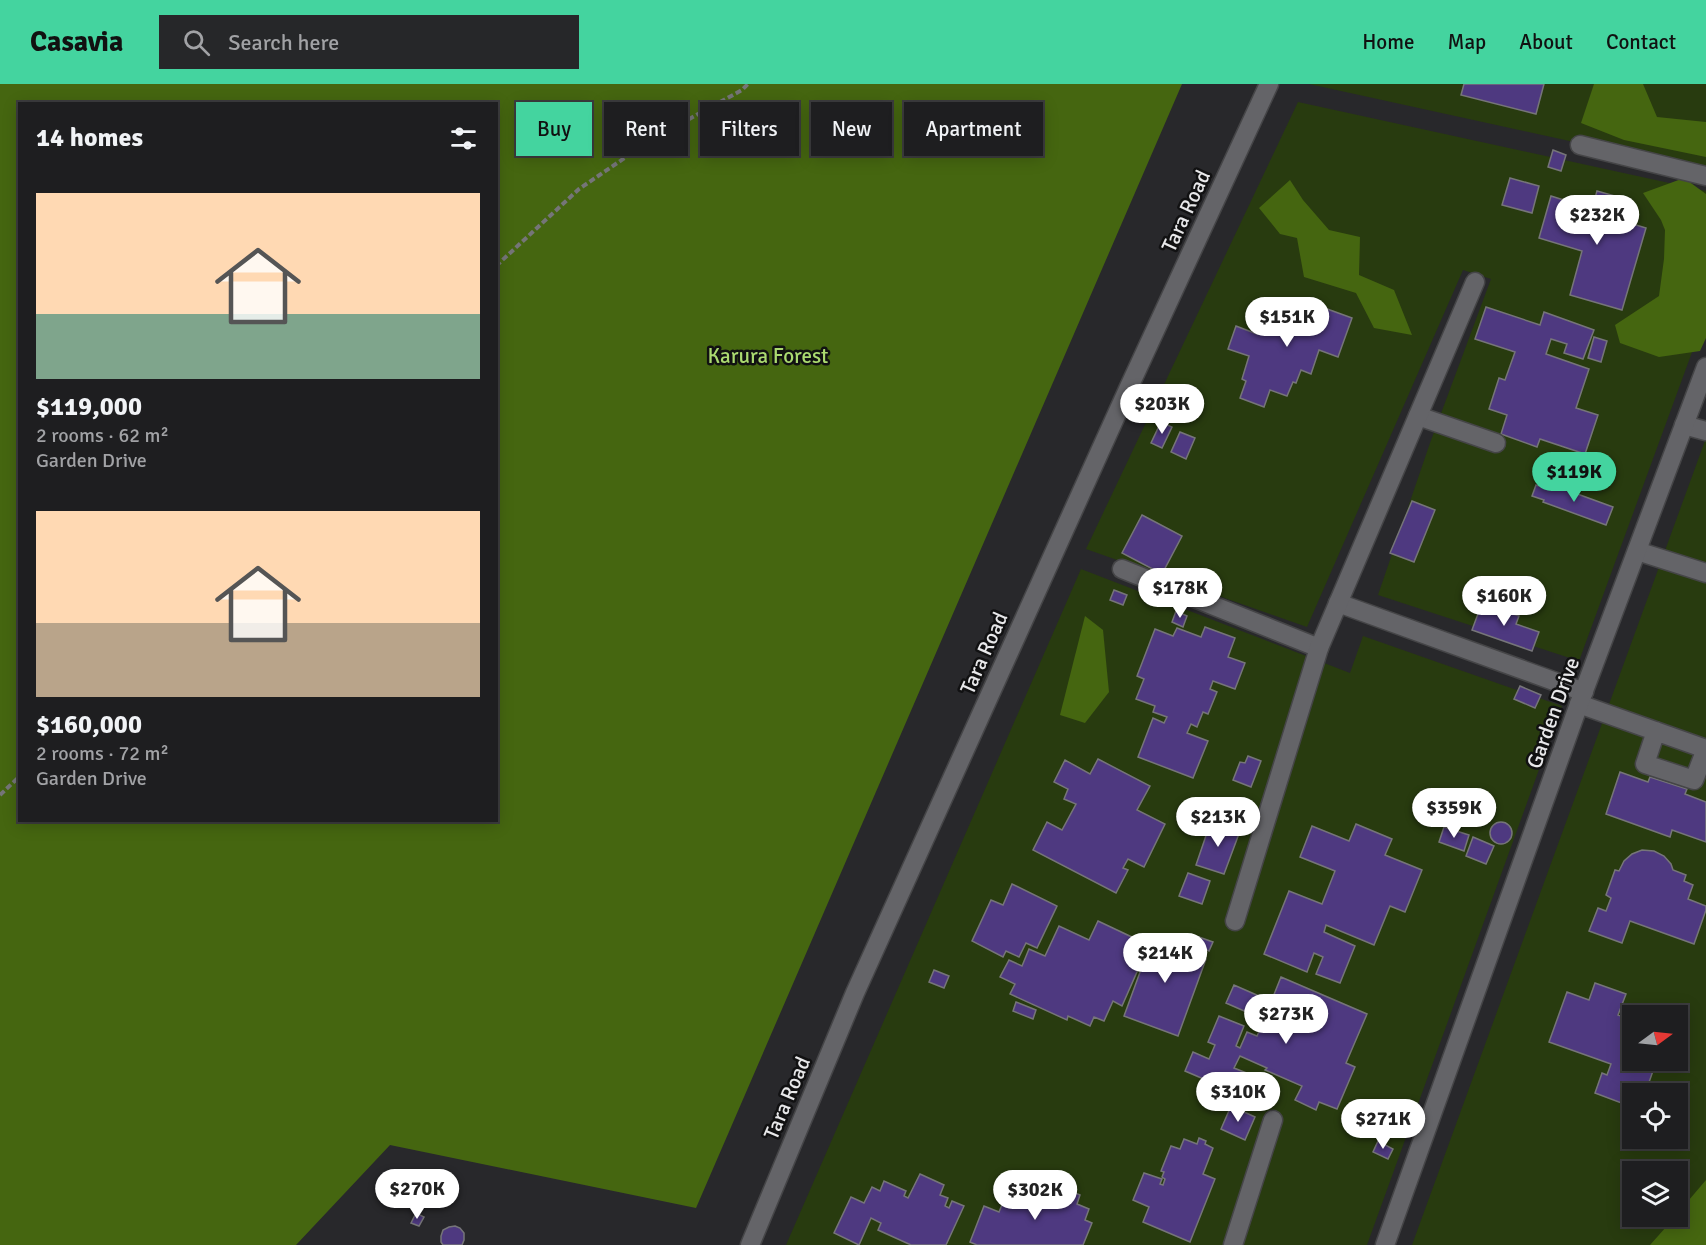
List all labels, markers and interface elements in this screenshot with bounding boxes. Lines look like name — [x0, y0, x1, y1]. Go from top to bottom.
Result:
search box — [159, 15, 579, 69]
text: Casavia — [30, 25, 123, 59]
icon: search — [180, 26, 213, 59]
text: Search here — [228, 29, 339, 56]
text: Home — [1362, 29, 1415, 55]
text: Map — [1448, 29, 1486, 55]
text: About — [1519, 29, 1573, 55]
text: Contact — [1606, 29, 1676, 55]
chip: Buy — [516, 102, 592, 156]
chip: Rent — [604, 102, 688, 156]
chip: Filters — [700, 102, 799, 156]
chip: New — [811, 102, 892, 156]
chip: Apartment — [904, 102, 1043, 156]
text: 14 homes — [36, 122, 143, 154]
icon: filters — [447, 122, 480, 155]
street label: Tara Road — [1156, 166, 1216, 256]
pin: $232K — [1555, 195, 1639, 246]
text: $232K — [1569, 202, 1625, 227]
icon: home — [204, 232, 312, 340]
pin: $151K — [1245, 297, 1329, 348]
text: $151K — [1259, 304, 1315, 329]
park label: Karura Forest — [708, 343, 828, 369]
pin: $203K — [1120, 384, 1204, 435]
text: $119,000 — [36, 391, 142, 423]
text: $203K — [1134, 391, 1190, 416]
text: 2 rooms · 62 m² — [36, 423, 169, 448]
text: Garden Drive — [36, 448, 147, 473]
pin: $119K — [1532, 452, 1616, 503]
text: $119K — [1546, 459, 1602, 484]
icon: home — [204, 550, 312, 658]
pin: $178K — [1138, 568, 1222, 619]
text: $178K — [1152, 575, 1208, 600]
pin: $160K — [1462, 576, 1546, 627]
text: $160K — [1476, 583, 1532, 608]
street label: Tara Road — [954, 608, 1014, 698]
street label: Garden Drive — [1521, 654, 1585, 772]
text: $160,000 — [36, 709, 142, 741]
text: 2 rooms · 72 m² — [36, 741, 169, 766]
text: Garden Drive — [36, 766, 147, 791]
pin: $359K — [1412, 788, 1496, 839]
text: $359K — [1426, 795, 1482, 820]
pin: $213K — [1176, 797, 1260, 848]
text: $213K — [1190, 804, 1246, 829]
pin: $214K — [1123, 933, 1207, 984]
text: $214K — [1137, 940, 1193, 965]
pin: $273K — [1244, 994, 1328, 1045]
text: $273K — [1258, 1001, 1314, 1026]
north arrow — [1622, 1005, 1688, 1071]
map controls — [1622, 1005, 1688, 1227]
street label: Tara Road — [758, 1053, 816, 1143]
pin: $310K — [1196, 1072, 1280, 1123]
text: $310K — [1210, 1079, 1266, 1104]
button: locate — [1622, 1083, 1688, 1149]
pin: $271K — [1341, 1099, 1425, 1150]
text: $271K — [1355, 1106, 1411, 1131]
button: layers — [1622, 1161, 1688, 1227]
pin: $270K — [375, 1169, 459, 1220]
pin: $302K — [993, 1170, 1077, 1221]
text: $270K — [389, 1176, 445, 1201]
text: $302K — [1007, 1177, 1063, 1202]

